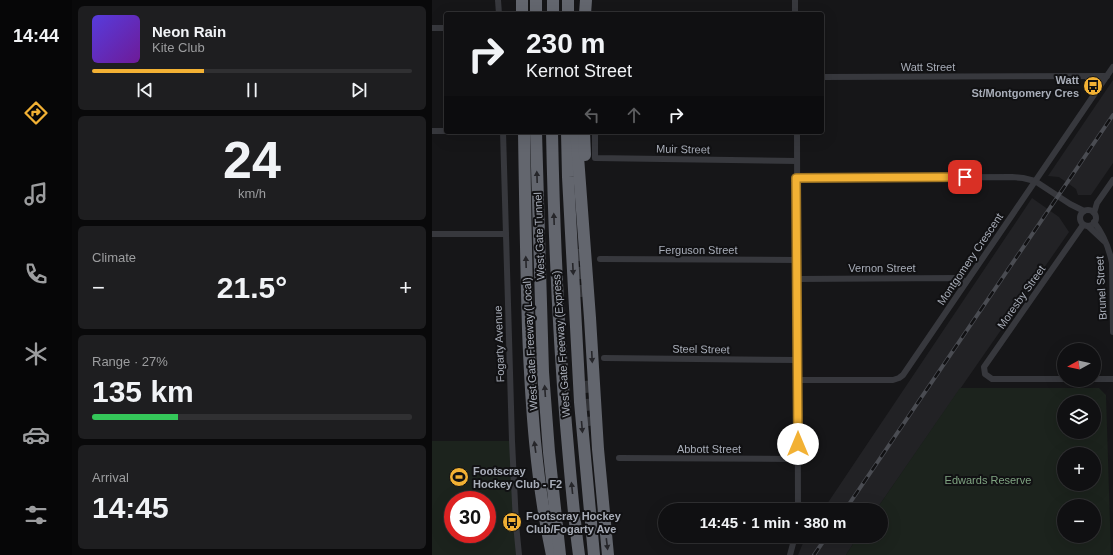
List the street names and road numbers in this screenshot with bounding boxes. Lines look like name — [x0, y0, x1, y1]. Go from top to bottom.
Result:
street label: Watt Street — [901, 61, 955, 73]
street label: Muir Street — [656, 143, 710, 155]
street label: West Gate Tunnel — [531, 192, 547, 280]
street label: Montgomery Crescent — [935, 211, 1005, 307]
street label: Ferguson Street — [659, 244, 737, 256]
street label: Brunel Street — [1093, 256, 1109, 320]
street label: Vernon Street — [848, 262, 916, 274]
street label: Moresby Street — [995, 263, 1047, 331]
street label: West Gate Freeway (Express) — [550, 270, 572, 418]
street label: West Gate Freeway (Local) — [521, 277, 539, 411]
street label: Fogarty Avenue — [492, 305, 506, 383]
street label: Steel Street — [672, 342, 730, 356]
street label: Abbott Street — [677, 443, 741, 455]

